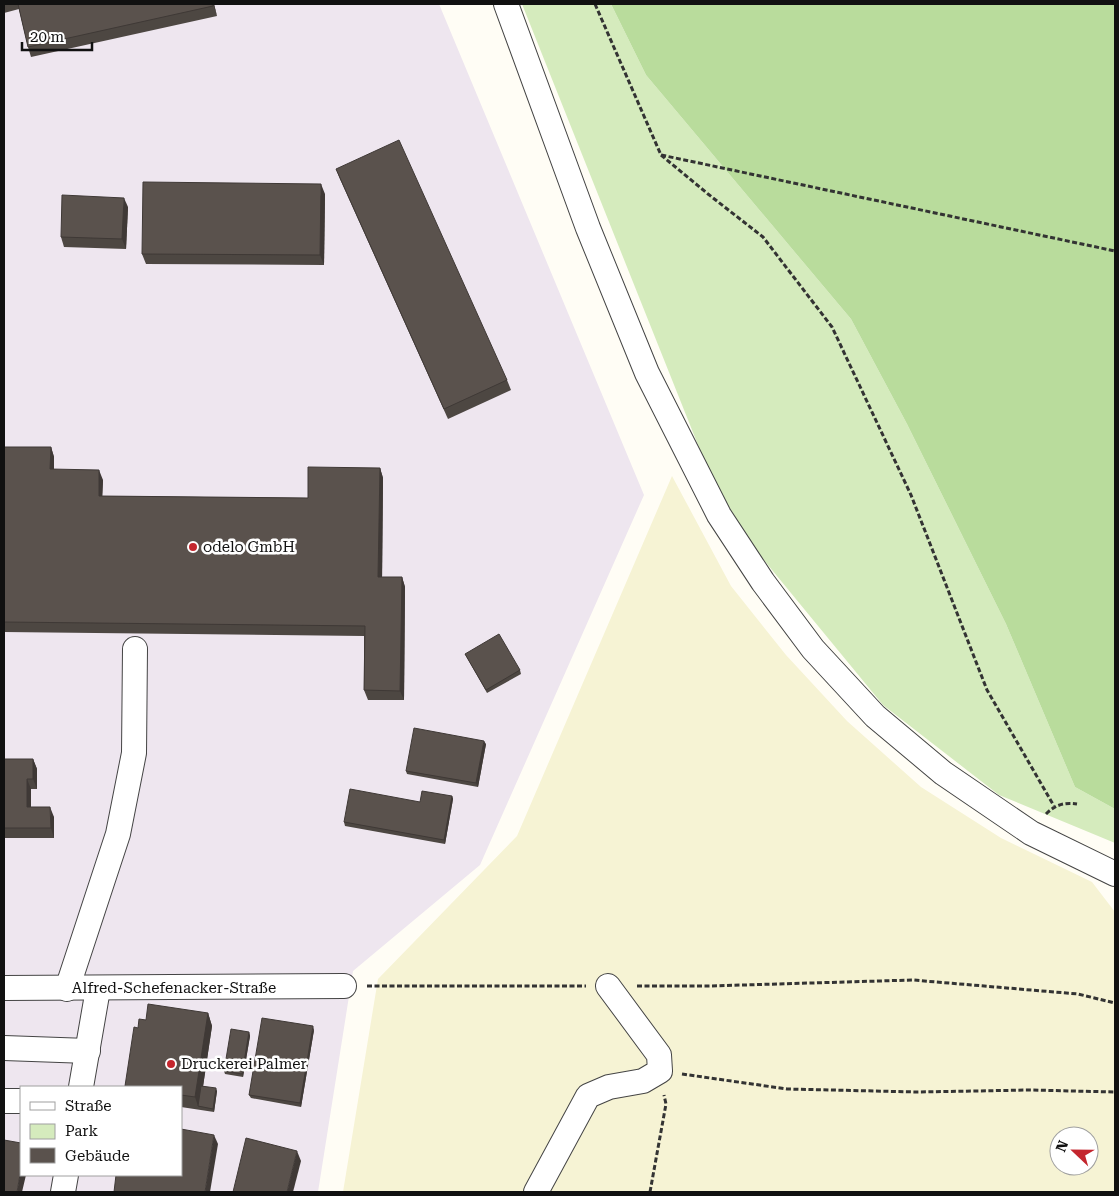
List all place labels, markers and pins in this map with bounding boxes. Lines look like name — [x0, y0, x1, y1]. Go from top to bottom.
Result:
place label: odelo GmbH — [203, 538, 295, 556]
marker: odelo GmbH — [187, 541, 199, 553]
place label: Druckerei Palmer — [181, 1055, 307, 1073]
marker: Druckerei Palmer — [165, 1058, 177, 1070]

